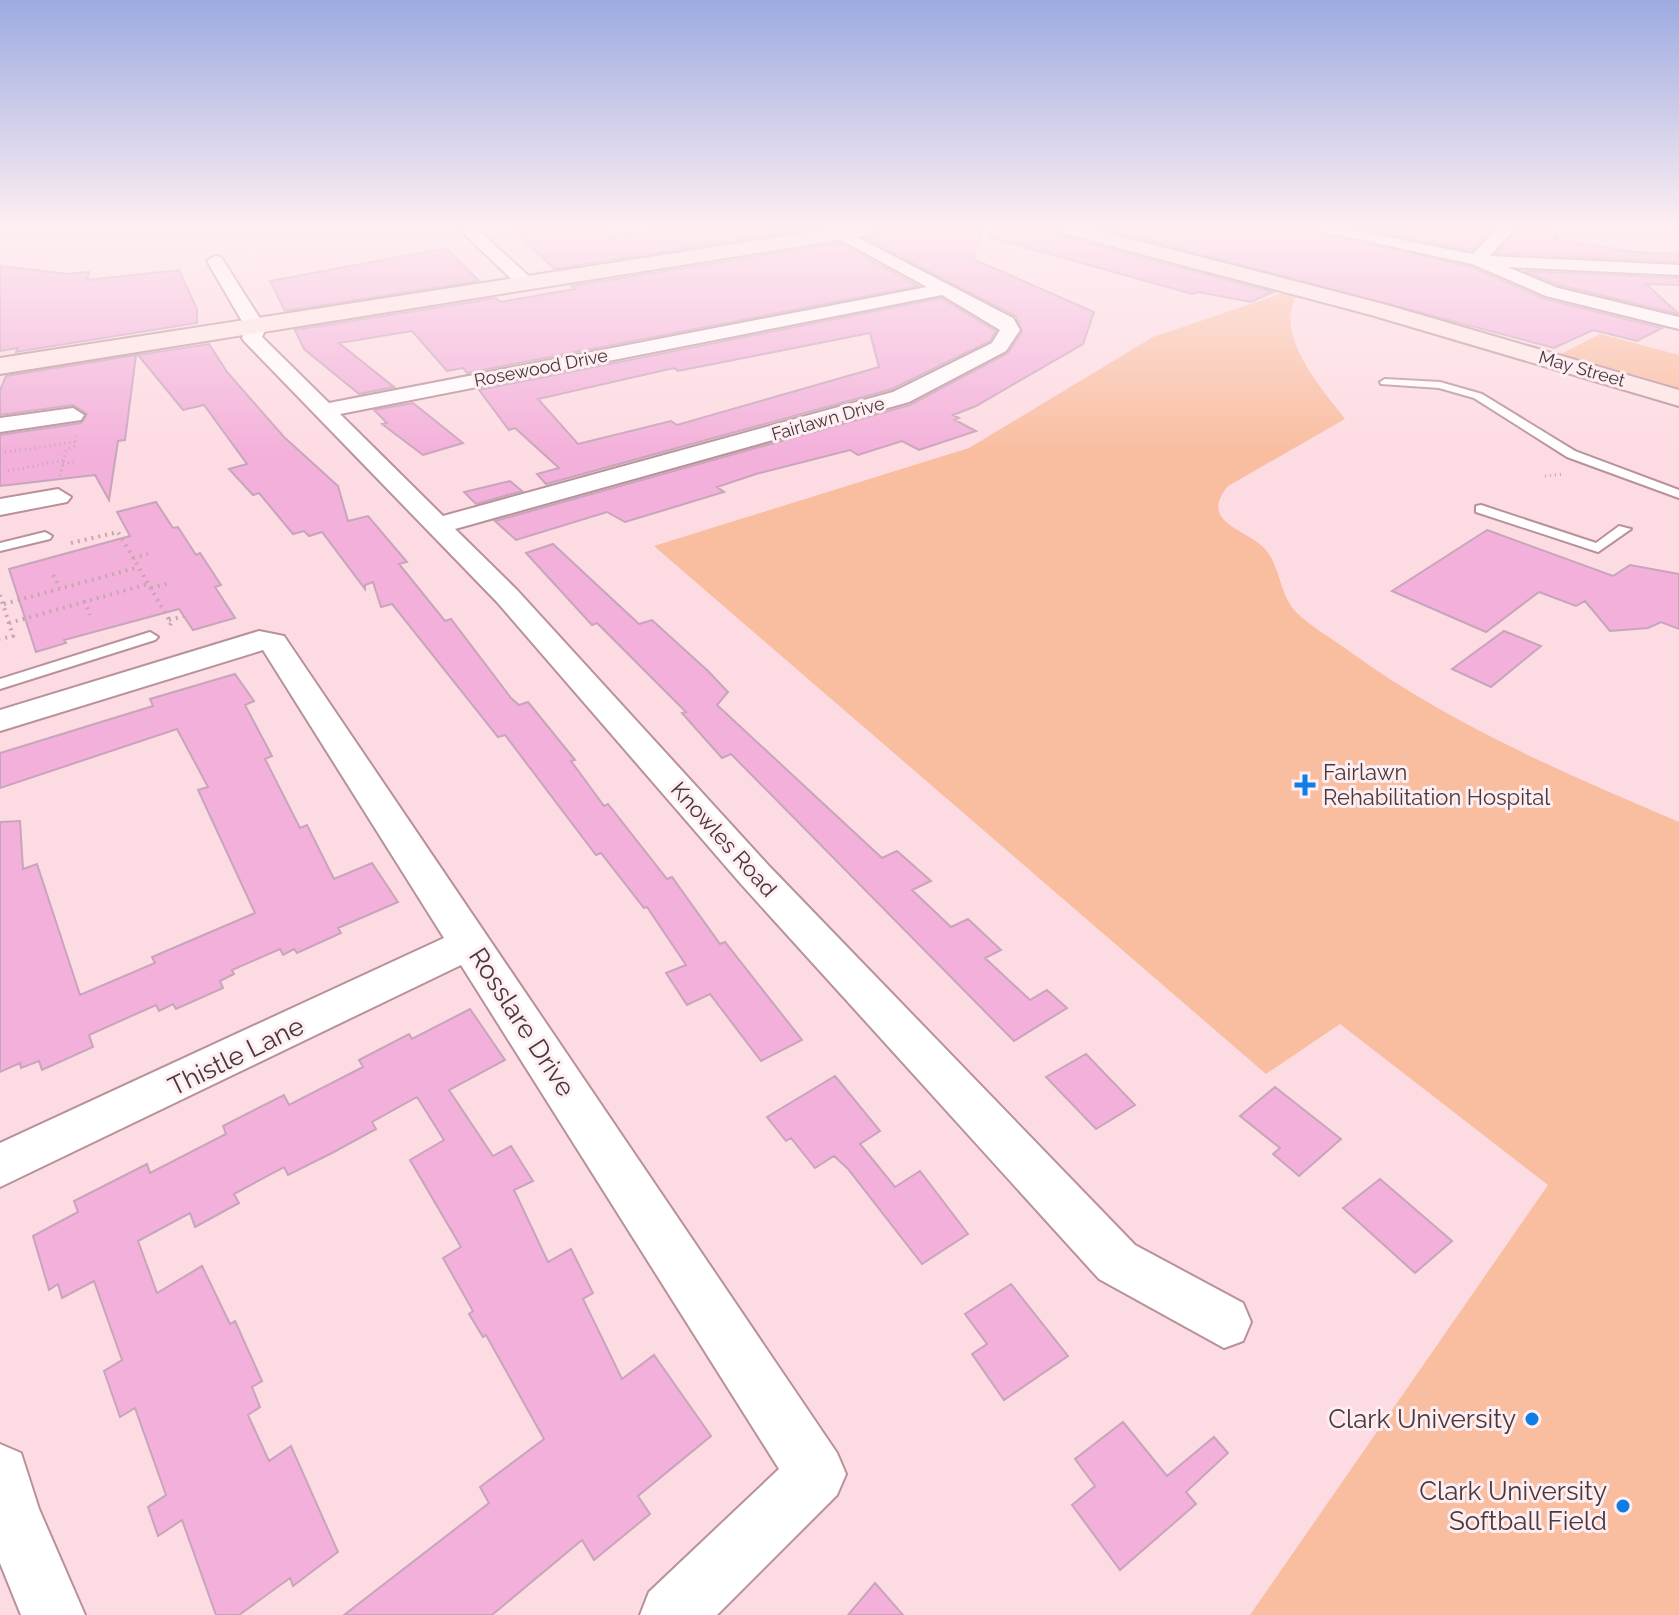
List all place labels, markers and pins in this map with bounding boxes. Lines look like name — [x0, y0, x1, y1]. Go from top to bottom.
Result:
place label: Fairlawn Rehabilitation Hospital — [1323, 759, 1550, 810]
marker: Fairlawn Rehabilitation Hospital — [1294, 774, 1316, 796]
place label: Clark University — [1328, 1404, 1516, 1434]
marker: Clark University — [1523, 1410, 1541, 1428]
place label: Clark University Softball Field — [1419, 1476, 1607, 1536]
marker: Clark University Softball Field — [1614, 1497, 1632, 1515]

